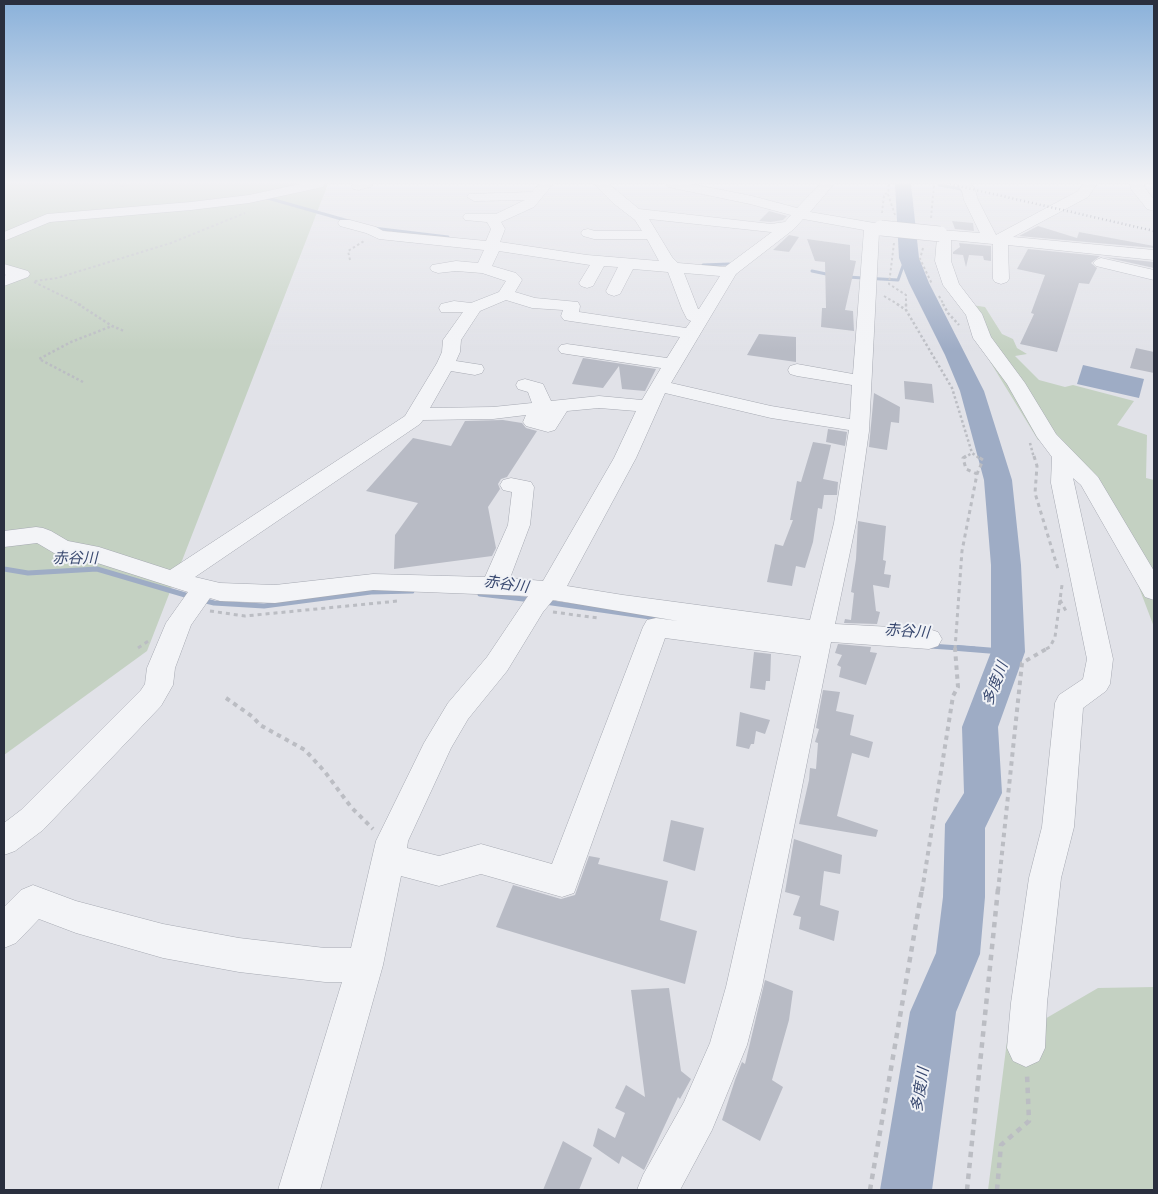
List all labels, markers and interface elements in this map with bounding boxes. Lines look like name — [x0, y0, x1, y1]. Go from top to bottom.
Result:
water label: 赤谷川 — [53, 550, 97, 568]
water label: 赤谷川 — [482, 573, 530, 597]
water label: 赤谷川 — [884, 621, 930, 643]
water label: 多度川 — [980, 660, 1012, 708]
water label: 多度川 — [909, 1066, 933, 1114]

